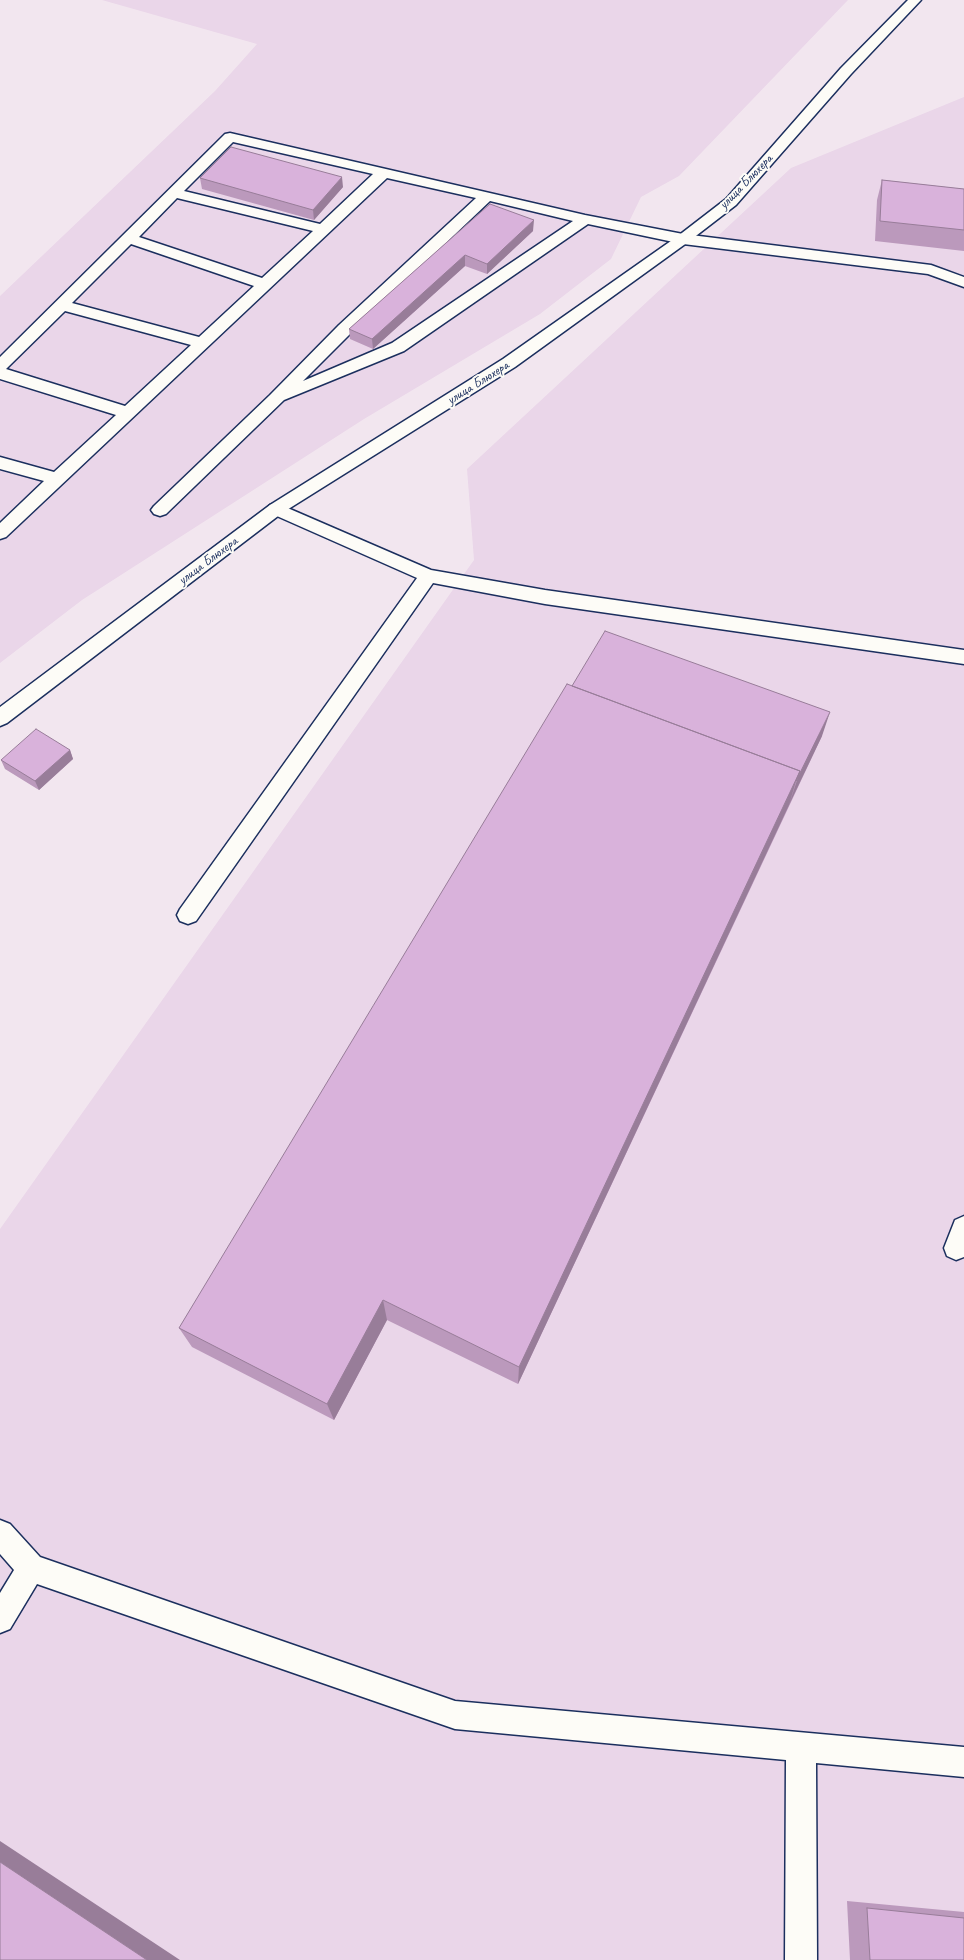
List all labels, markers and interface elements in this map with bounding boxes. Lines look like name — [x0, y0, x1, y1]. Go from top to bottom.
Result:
street label: улица Блюхера — [716, 151, 776, 213]
street label: улица Блюхера — [444, 357, 512, 409]
street label: улица Блюхера — [175, 533, 241, 589]

